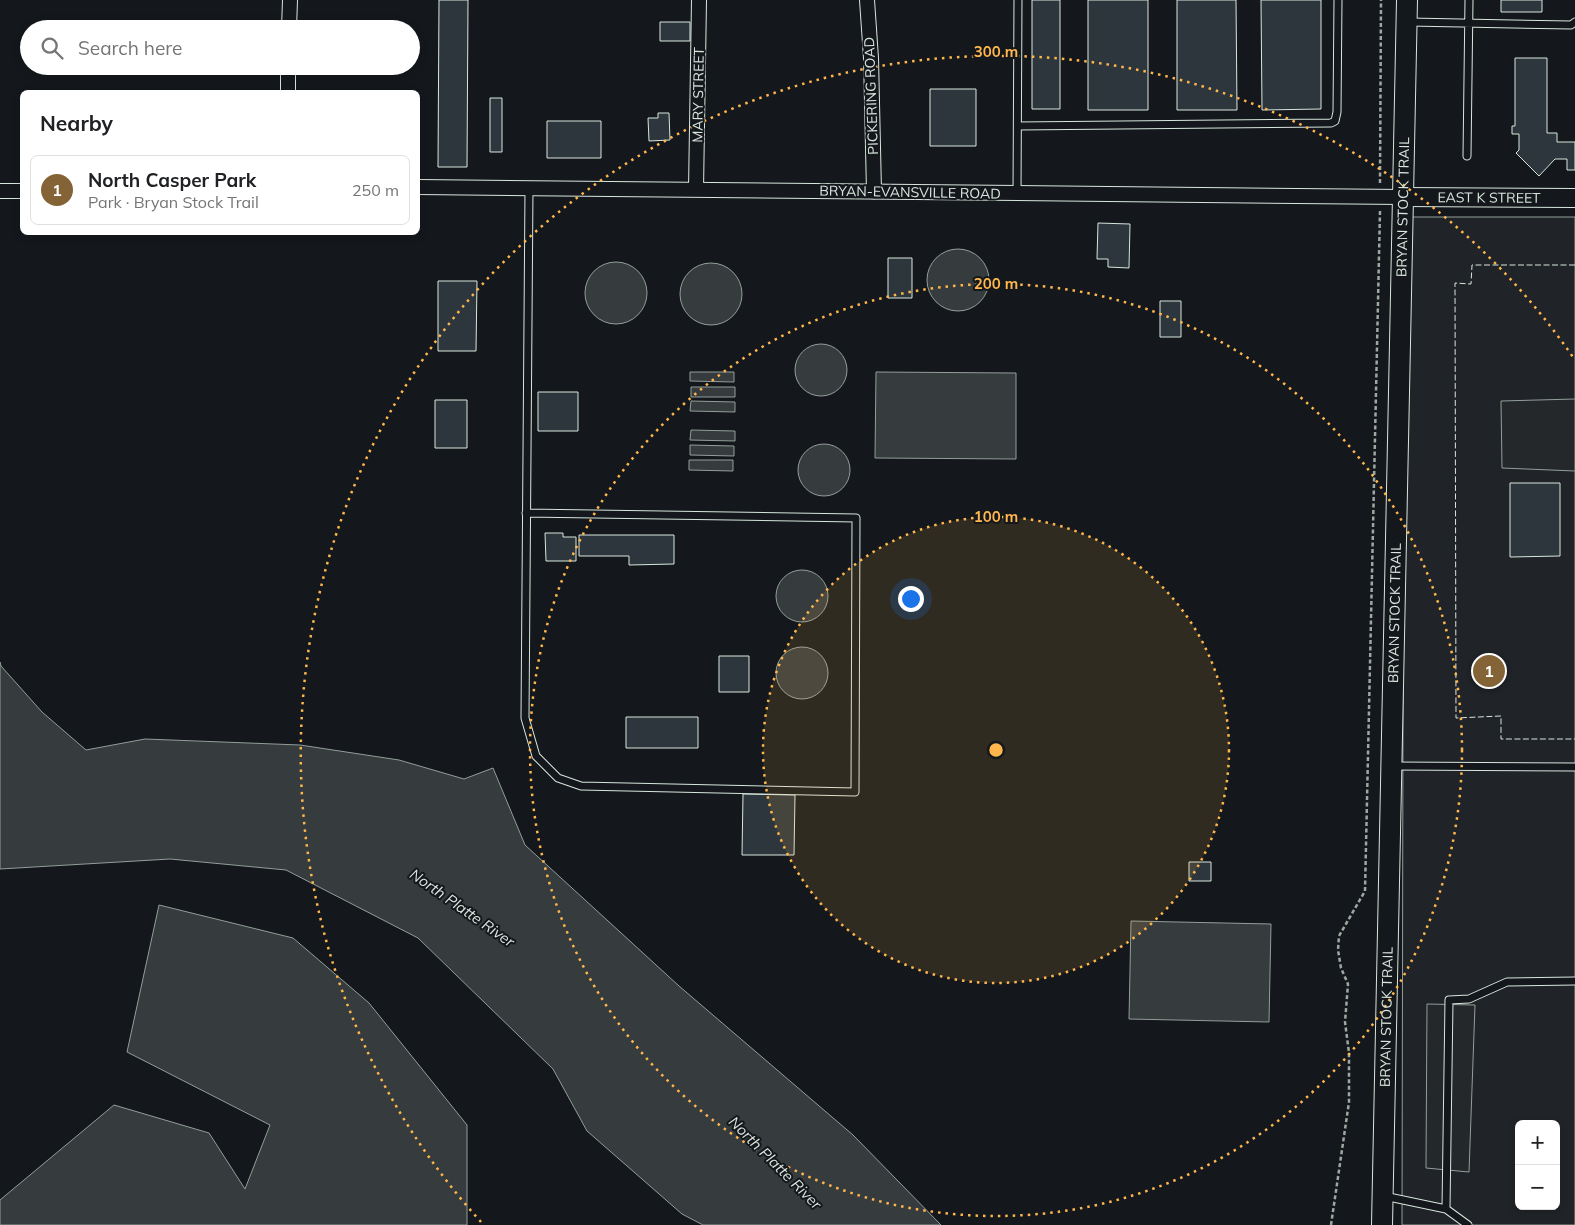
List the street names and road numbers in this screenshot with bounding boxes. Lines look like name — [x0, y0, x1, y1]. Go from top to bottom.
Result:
street label: PICKERING ROAD — [860, 37, 882, 155]
street label: MARY STREET — [688, 47, 708, 143]
street label: BRYAN STOCK TRAIL — [1392, 137, 1413, 277]
street label: BRYAN-EVANSVILLE ROAD — [819, 181, 1001, 203]
street label: EAST K STREET — [1438, 188, 1541, 207]
street label: BRYAN STOCK TRAIL — [1384, 543, 1405, 683]
street label: BRYAN STOCK TRAIL — [1376, 946, 1397, 1087]

